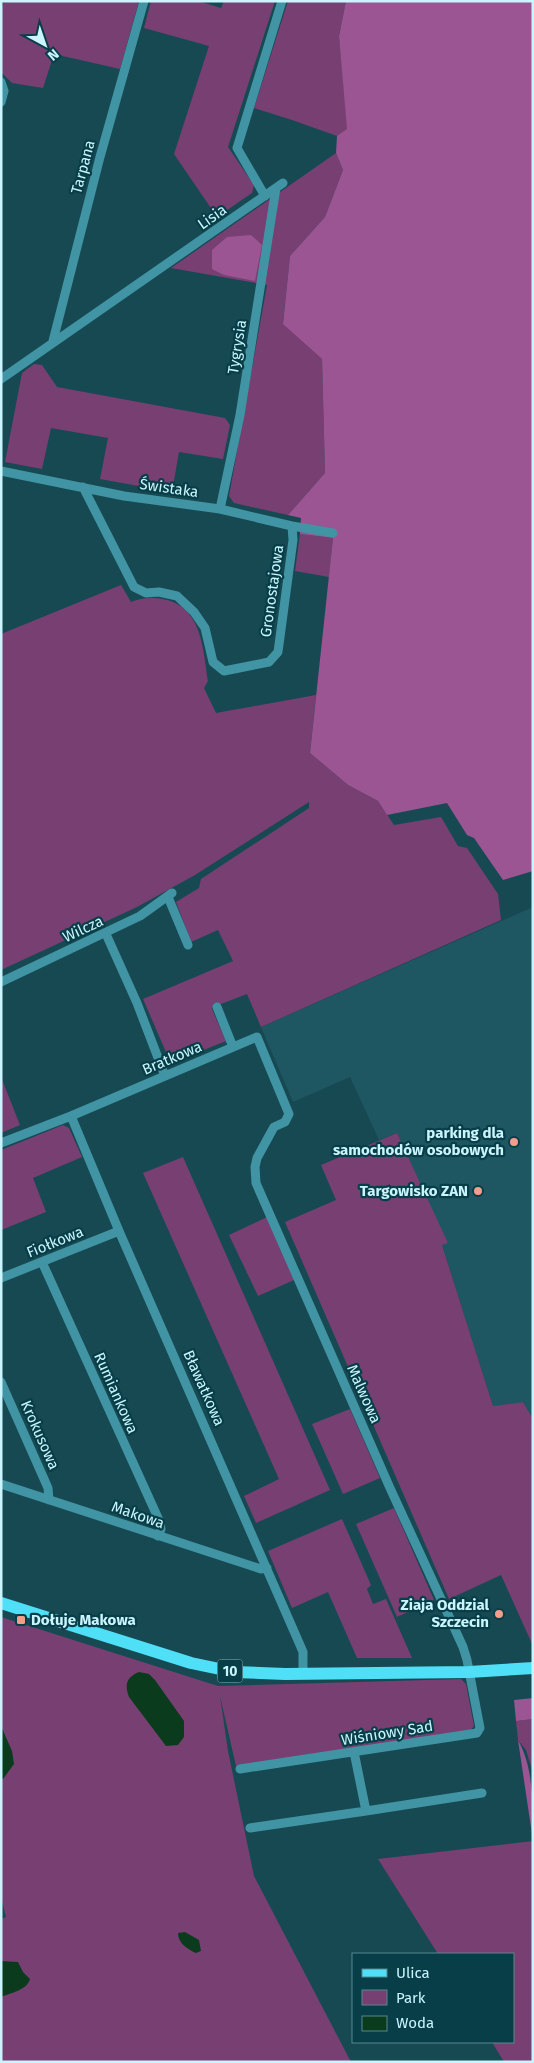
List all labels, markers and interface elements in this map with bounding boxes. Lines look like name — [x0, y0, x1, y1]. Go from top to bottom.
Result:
north arrow — [20, 20, 70, 70]
text: N — [44, 45, 62, 64]
street label: Tarpana — [67, 138, 99, 196]
street label: Lisia — [194, 201, 230, 233]
street label: Tygrysia — [224, 319, 250, 375]
street label: Świstaka — [138, 475, 200, 501]
street label: Gronostajowa — [257, 544, 287, 638]
street label: Wilcza — [60, 912, 106, 946]
street label: Bratkowa — [139, 1037, 205, 1079]
place label: parking dla samochodów osobowych — [333, 1124, 504, 1159]
marker: parking dla samochodów osobowych — [508, 1136, 520, 1148]
place label: Targowisko ZAN — [360, 1182, 468, 1200]
marker: Targowisko ZAN — [472, 1185, 484, 1197]
street label: Fiołkowa — [24, 1222, 86, 1262]
street label: Bławatkowa — [179, 1347, 229, 1429]
street label: Rumiankowa — [90, 1350, 142, 1436]
street label: Malwowa — [343, 1362, 385, 1426]
street label: Krokusowa — [17, 1398, 63, 1472]
street label: Makowa — [109, 1498, 167, 1532]
place label: Ziaja Oddzial Szczecin — [401, 1596, 490, 1631]
marker: Ziaja Oddzial Szczecin — [493, 1608, 505, 1620]
place label: Dołuje Makowa — [31, 1611, 136, 1629]
marker: Dołuje Makowa — [15, 1614, 27, 1626]
road number: 10 — [218, 1660, 242, 1682]
street label: Wiśniowy Sad — [340, 1717, 434, 1749]
legend — [352, 1953, 514, 2043]
text: Ulica — [396, 1964, 430, 1982]
text: Park — [396, 1989, 426, 2007]
text: Woda — [396, 2014, 434, 2032]

